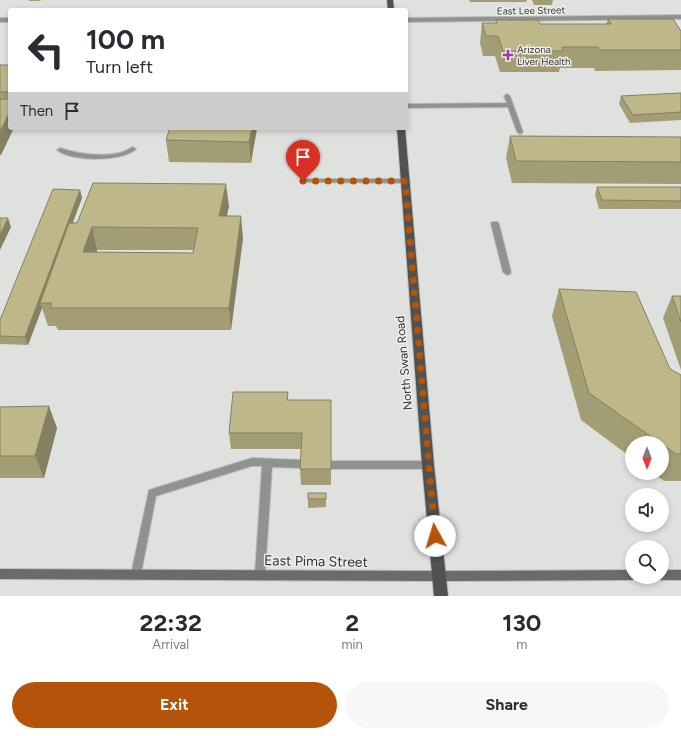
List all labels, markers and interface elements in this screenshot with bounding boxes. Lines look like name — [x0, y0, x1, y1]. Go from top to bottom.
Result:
street label: East Lee Street — [497, 3, 566, 18]
text: 100 m — [86, 22, 165, 56]
icon: left — [20, 24, 72, 76]
place label: Arizona Liver Health — [517, 43, 571, 68]
marker: Arizona Liver Health — [502, 49, 514, 61]
text: Turn left — [86, 56, 153, 78]
icon: arrive — [61, 100, 83, 122]
text: Then — [20, 102, 53, 120]
pin — [286, 140, 320, 181]
icon: arrive — [292, 146, 314, 168]
street label: North Swan Road — [393, 315, 415, 411]
north arrow — [625, 436, 669, 480]
map controls — [625, 436, 669, 584]
button: sound — [625, 488, 669, 532]
position arrow — [414, 515, 456, 557]
button: search — [625, 540, 669, 584]
street label: East Pima Street — [264, 552, 368, 571]
text: 22:32 — [140, 608, 202, 637]
text: 2 — [345, 608, 359, 637]
text: 130 — [502, 608, 541, 637]
text: Arrival — [152, 637, 189, 652]
text: min — [341, 637, 363, 652]
text: m — [516, 637, 527, 652]
button: Exit — [12, 682, 337, 728]
button: Share — [345, 682, 669, 728]

